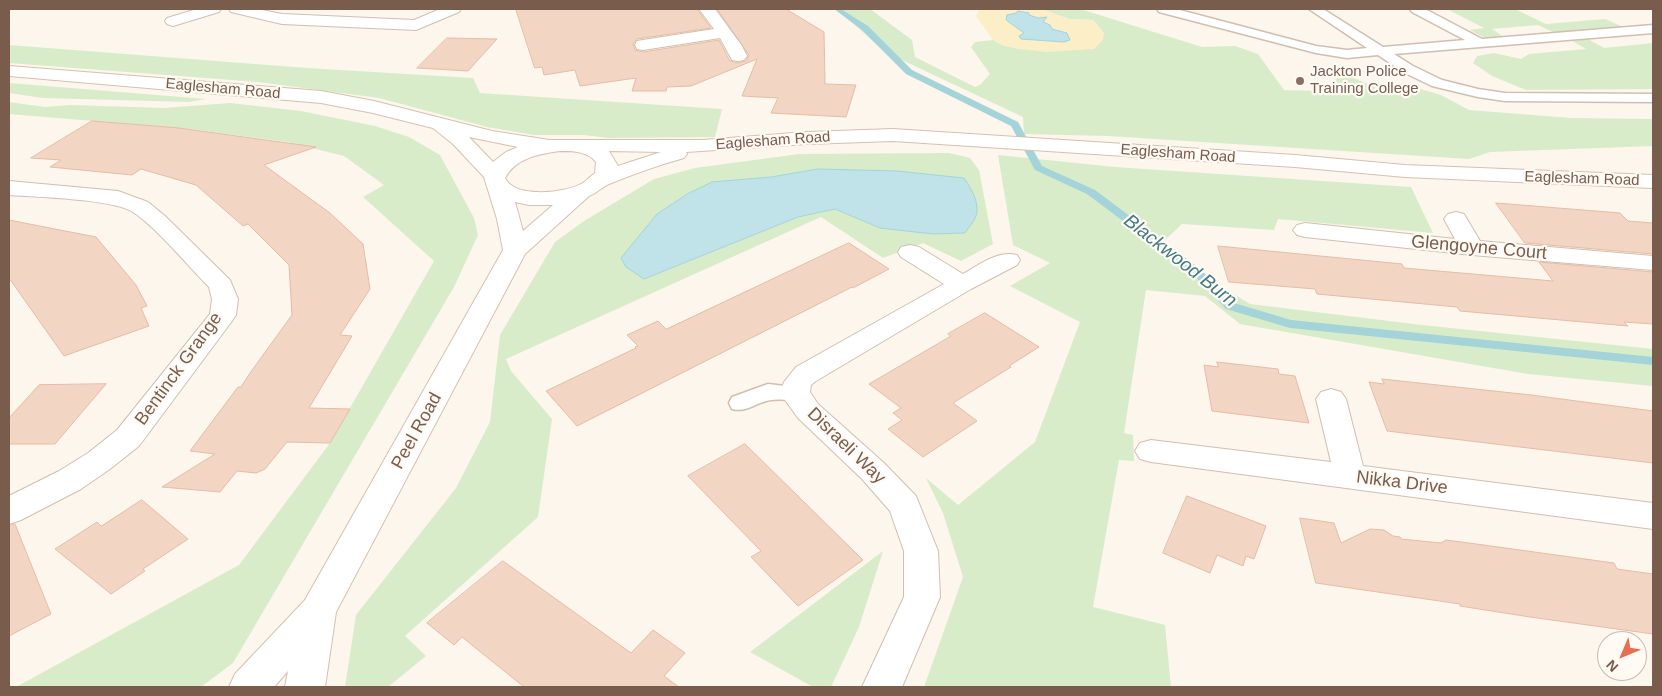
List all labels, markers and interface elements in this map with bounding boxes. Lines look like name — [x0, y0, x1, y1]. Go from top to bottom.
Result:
place label: Jackton Police Training College — [1310, 63, 1419, 98]
street label: Eaglesham Road — [165, 75, 281, 103]
marker: Jackton Police Training College — [1294, 75, 1306, 87]
street label: Eaglesham Road — [715, 128, 831, 154]
street label: Eaglesham Road — [1120, 141, 1236, 167]
street label: Eaglesham Road — [1524, 168, 1640, 190]
water label: Blackwood Burn — [1119, 210, 1241, 312]
street label: Glengoyne Court — [1410, 231, 1548, 265]
street label: Bentinck Grange — [131, 308, 227, 430]
street label: Peel Road — [387, 389, 447, 473]
street label: Disraeli Way — [802, 403, 890, 489]
street label: Nikka Drive — [1355, 467, 1449, 499]
north arrow — [1597, 631, 1647, 681]
text: N — [1603, 657, 1621, 675]

